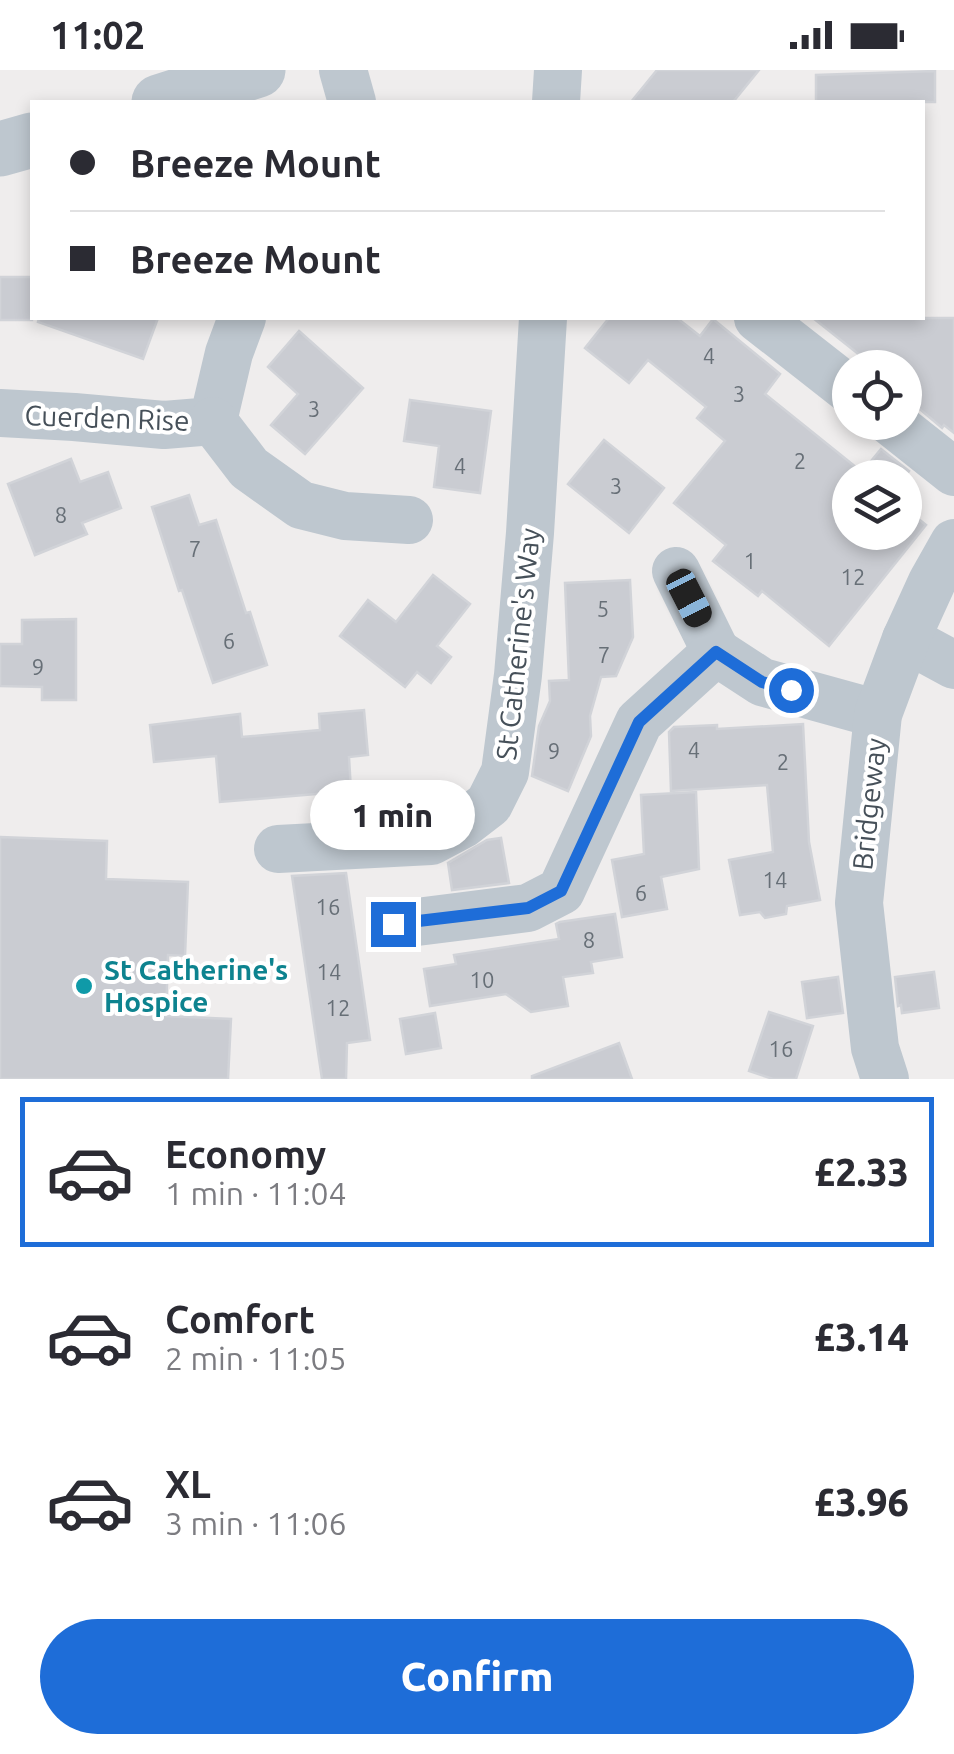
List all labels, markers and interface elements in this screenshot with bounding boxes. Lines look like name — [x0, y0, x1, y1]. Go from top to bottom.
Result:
text: 11:02 — [50, 14, 145, 56]
text: Breeze Mount — [130, 142, 381, 184]
text: Breeze Mount — [130, 238, 381, 280]
house number: 4 — [703, 343, 715, 368]
map controls — [832, 350, 922, 550]
button: locate — [832, 350, 922, 440]
house number: 3 — [733, 381, 745, 406]
house number: 3 — [308, 396, 320, 421]
street label: Cuerden Rise — [24, 399, 190, 436]
house number: 2 — [794, 448, 806, 473]
house number: 4 — [454, 453, 466, 478]
button: layers — [832, 460, 922, 550]
house number: 3 — [610, 473, 622, 498]
house number: 8 — [55, 502, 67, 527]
street label: St Catherine's Way — [490, 526, 545, 761]
house number: 7 — [189, 536, 201, 561]
house number: 1 — [744, 548, 756, 573]
car — [662, 564, 716, 632]
house number: 12 — [841, 564, 865, 589]
house number: 5 — [597, 596, 609, 621]
house number: 6 — [223, 628, 235, 653]
house number: 7 — [598, 642, 610, 667]
house number: 9 — [32, 654, 44, 679]
route start — [769, 668, 814, 713]
street label: Bridgeway — [846, 736, 891, 872]
house number: 4 — [688, 737, 700, 762]
house number: 9 — [548, 738, 560, 763]
house number: 2 — [777, 749, 789, 774]
callout: 1 min — [310, 779, 476, 849]
text: 1 min — [352, 797, 433, 833]
house number: 14 — [763, 867, 787, 892]
house number: 6 — [635, 880, 647, 905]
house number: 16 — [316, 894, 340, 919]
route end — [371, 902, 416, 947]
house number: 8 — [583, 927, 595, 952]
place label: St Catherine's Hospice — [104, 954, 288, 1017]
house number: 14 — [317, 959, 341, 984]
house number: 10 — [470, 967, 494, 992]
marker: St Catherine's Hospice — [73, 975, 95, 997]
house number: 12 — [326, 995, 350, 1020]
house number: 16 — [769, 1036, 793, 1061]
icon: car — [45, 1127, 135, 1217]
text: Economy — [165, 1133, 326, 1175]
text: £2.33 — [814, 1151, 909, 1193]
text: 1 min · 11:04 — [165, 1175, 347, 1211]
icon: car — [45, 1292, 135, 1382]
text: Comfort — [165, 1298, 315, 1340]
text: £3.14 — [814, 1316, 909, 1358]
text: 2 min · 11:05 — [165, 1340, 347, 1376]
icon: car — [45, 1457, 135, 1547]
text: XL — [165, 1463, 211, 1505]
text: £3.96 — [814, 1481, 909, 1523]
text: 3 min · 11:06 — [165, 1505, 347, 1541]
button: Confirm — [40, 1619, 914, 1734]

